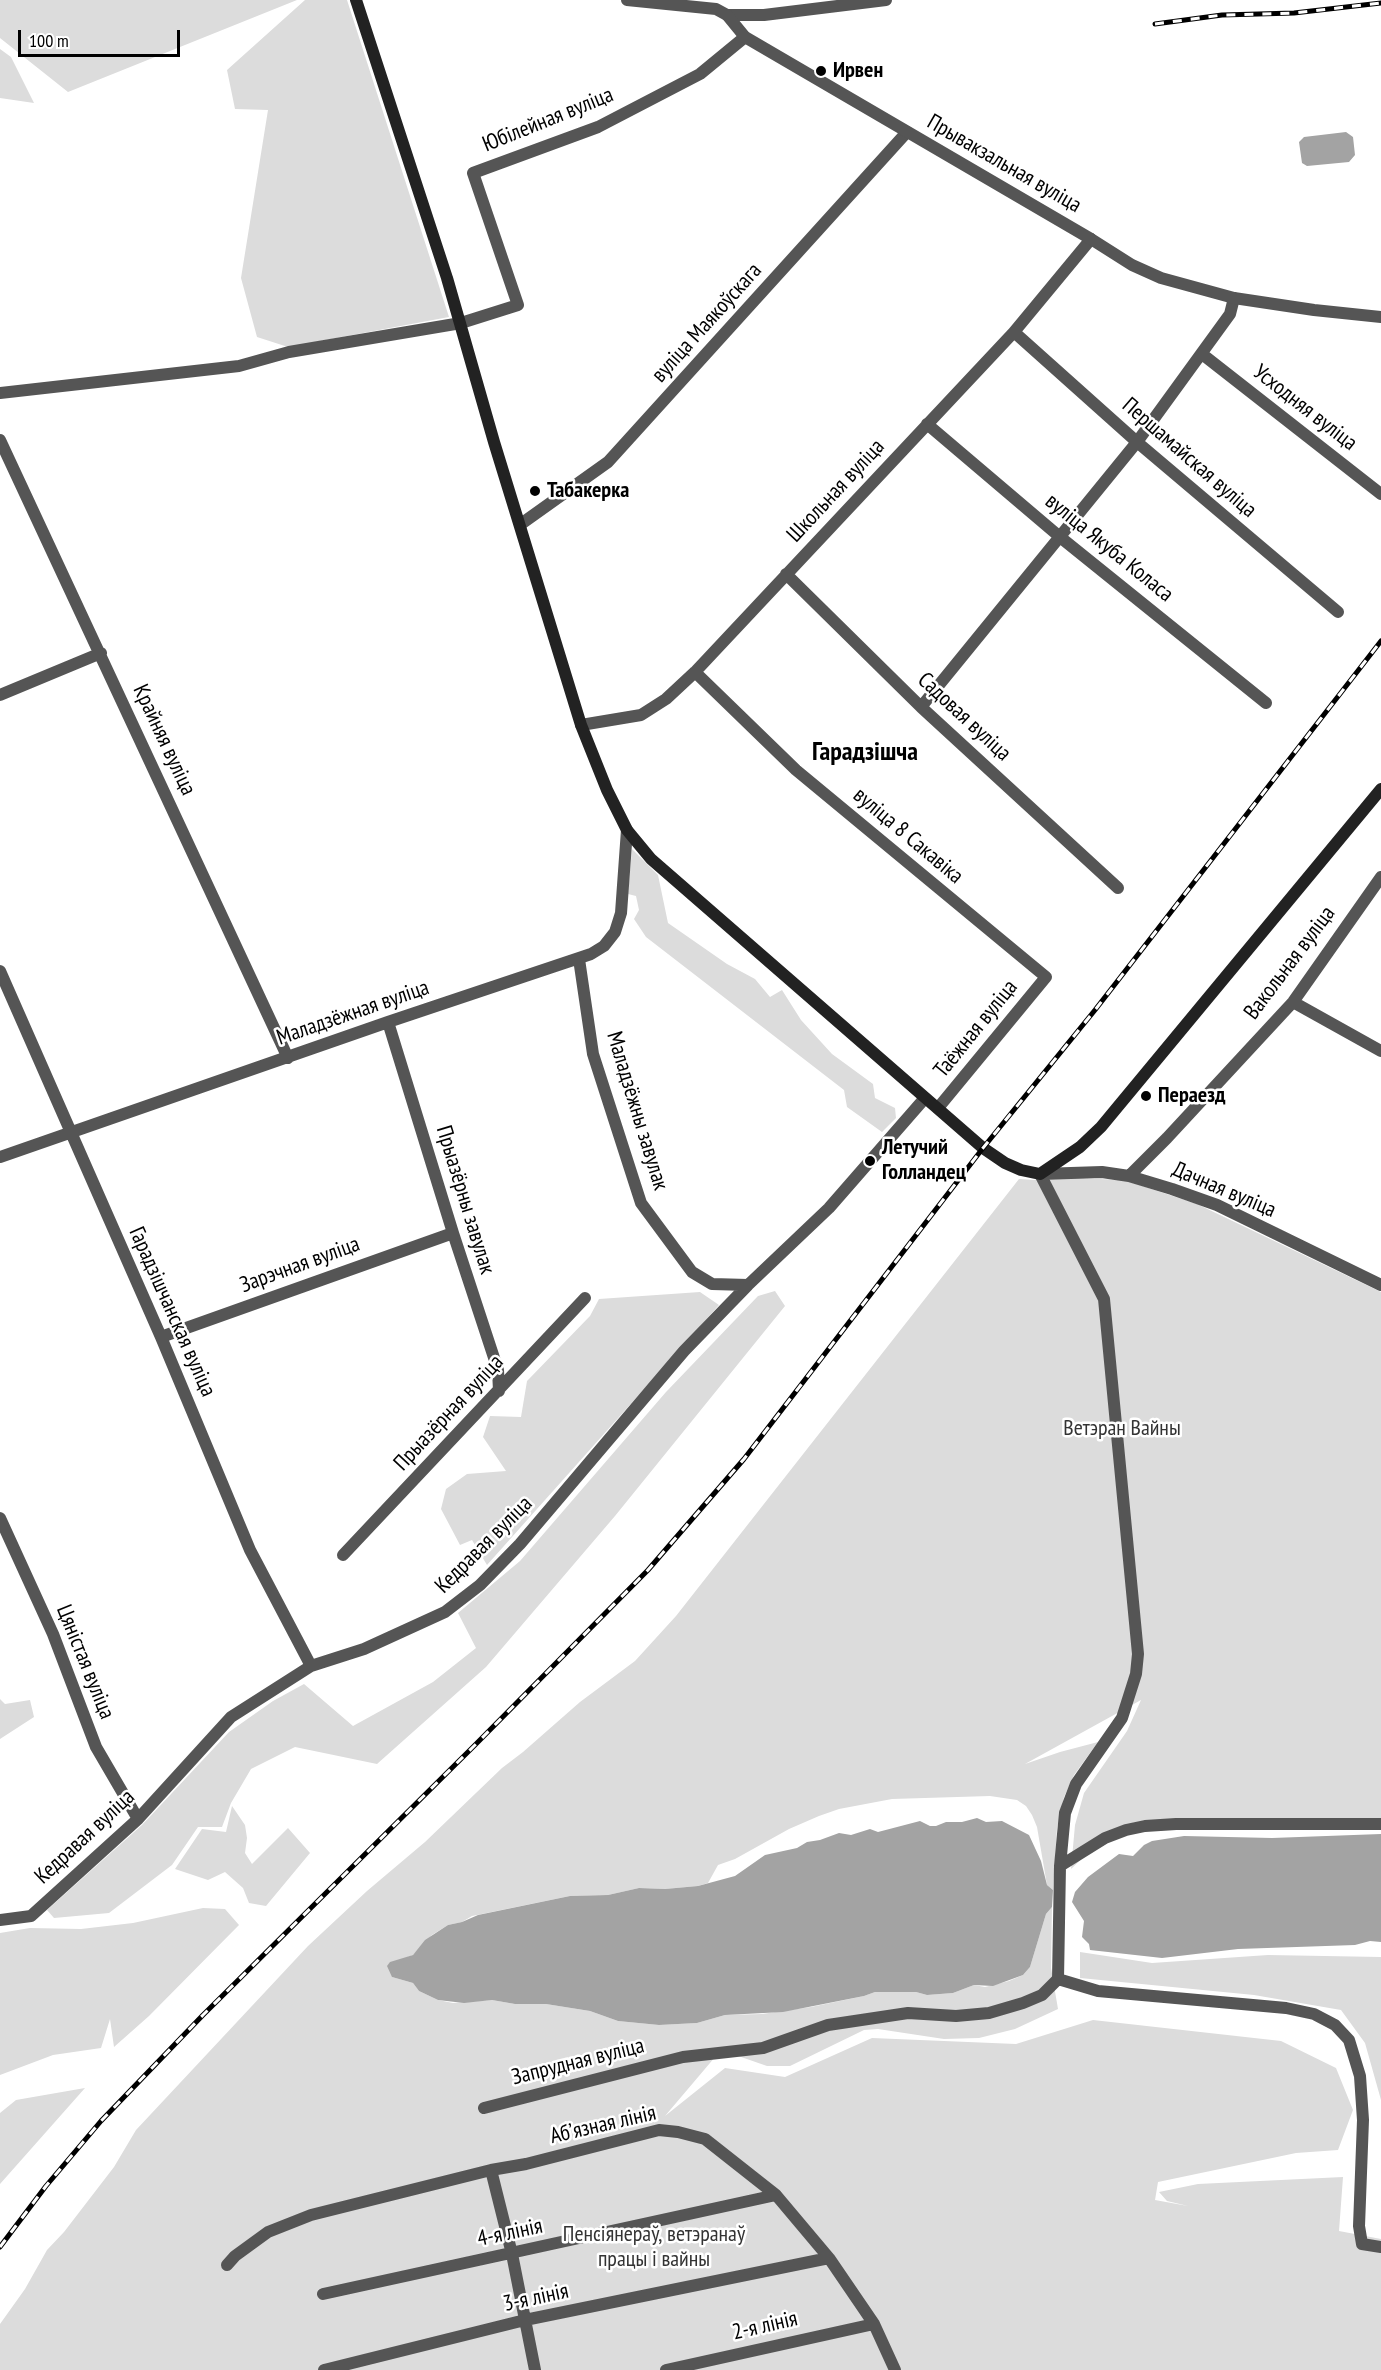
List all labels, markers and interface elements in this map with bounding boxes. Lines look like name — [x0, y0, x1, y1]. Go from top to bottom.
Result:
scale bar — [21, 18, 183, 56]
text: 100 m — [29, 29, 69, 52]
place label: Ирвен — [833, 58, 883, 84]
marker: Ирвен — [814, 64, 828, 78]
street label: Юбілейная вуліца — [479, 82, 617, 158]
street label: Прывакзальная вуліца — [922, 109, 1086, 219]
street label: вуліца Маякоўскага — [647, 258, 767, 388]
street label: Усходняя вуліца — [1248, 359, 1362, 457]
street label: Першамайская вуліца — [1116, 392, 1262, 524]
street label: Школьная вуліца — [782, 434, 890, 548]
place label: Табакерка — [547, 478, 629, 504]
marker: Табакерка — [528, 484, 542, 498]
street label: вуліца Якуба Коласа — [1040, 488, 1178, 608]
street label: Садовая вуліца — [912, 667, 1016, 767]
street label: Крайняя вуліца — [127, 680, 201, 800]
district label: Гарадзішча — [812, 737, 918, 769]
street label: вуліца 8 Сакавіка — [848, 782, 968, 890]
street label: Вакольная вуліца — [1239, 901, 1341, 1025]
street label: Маладзёжная вуліца — [273, 975, 433, 1051]
street label: Таёжная вуліца — [929, 975, 1023, 1083]
street label: Маладзёжны завулак — [600, 1029, 674, 1193]
place label: Пераезд — [1158, 1083, 1226, 1109]
marker: Пераезд — [1139, 1089, 1153, 1103]
street label: Прыазёрны завулак — [430, 1123, 500, 1277]
place label: Летучий Голландец — [882, 1135, 966, 1186]
marker: Летучий Голландец — [863, 1154, 877, 1168]
street label: Дачная вуліца — [1168, 1156, 1280, 1224]
street label: Гарадзішчанская вуліца — [123, 1223, 221, 1401]
street label: Зарэчная вуліца — [237, 1231, 363, 1299]
street label: Прыазёрная вуліца — [389, 1350, 509, 1476]
park label: Ветэран Вайны — [1063, 1416, 1181, 1442]
street label: Кедравая вуліца — [430, 1491, 538, 1599]
street label: Цяністая вуліца — [50, 1601, 120, 1723]
street label: Кедравая вуліца — [30, 1784, 140, 1890]
street label: Запрудная вуліца — [509, 2033, 647, 2091]
street label: Абʼязная лінія — [548, 2100, 658, 2150]
street label: 4-я лінія — [475, 2213, 545, 2253]
park label: Пенсіянераў, ветэранаў працы і вайны — [563, 2222, 745, 2274]
street label: 3-я лінія — [501, 2278, 571, 2318]
street label: 2-я лінія — [730, 2306, 800, 2346]

